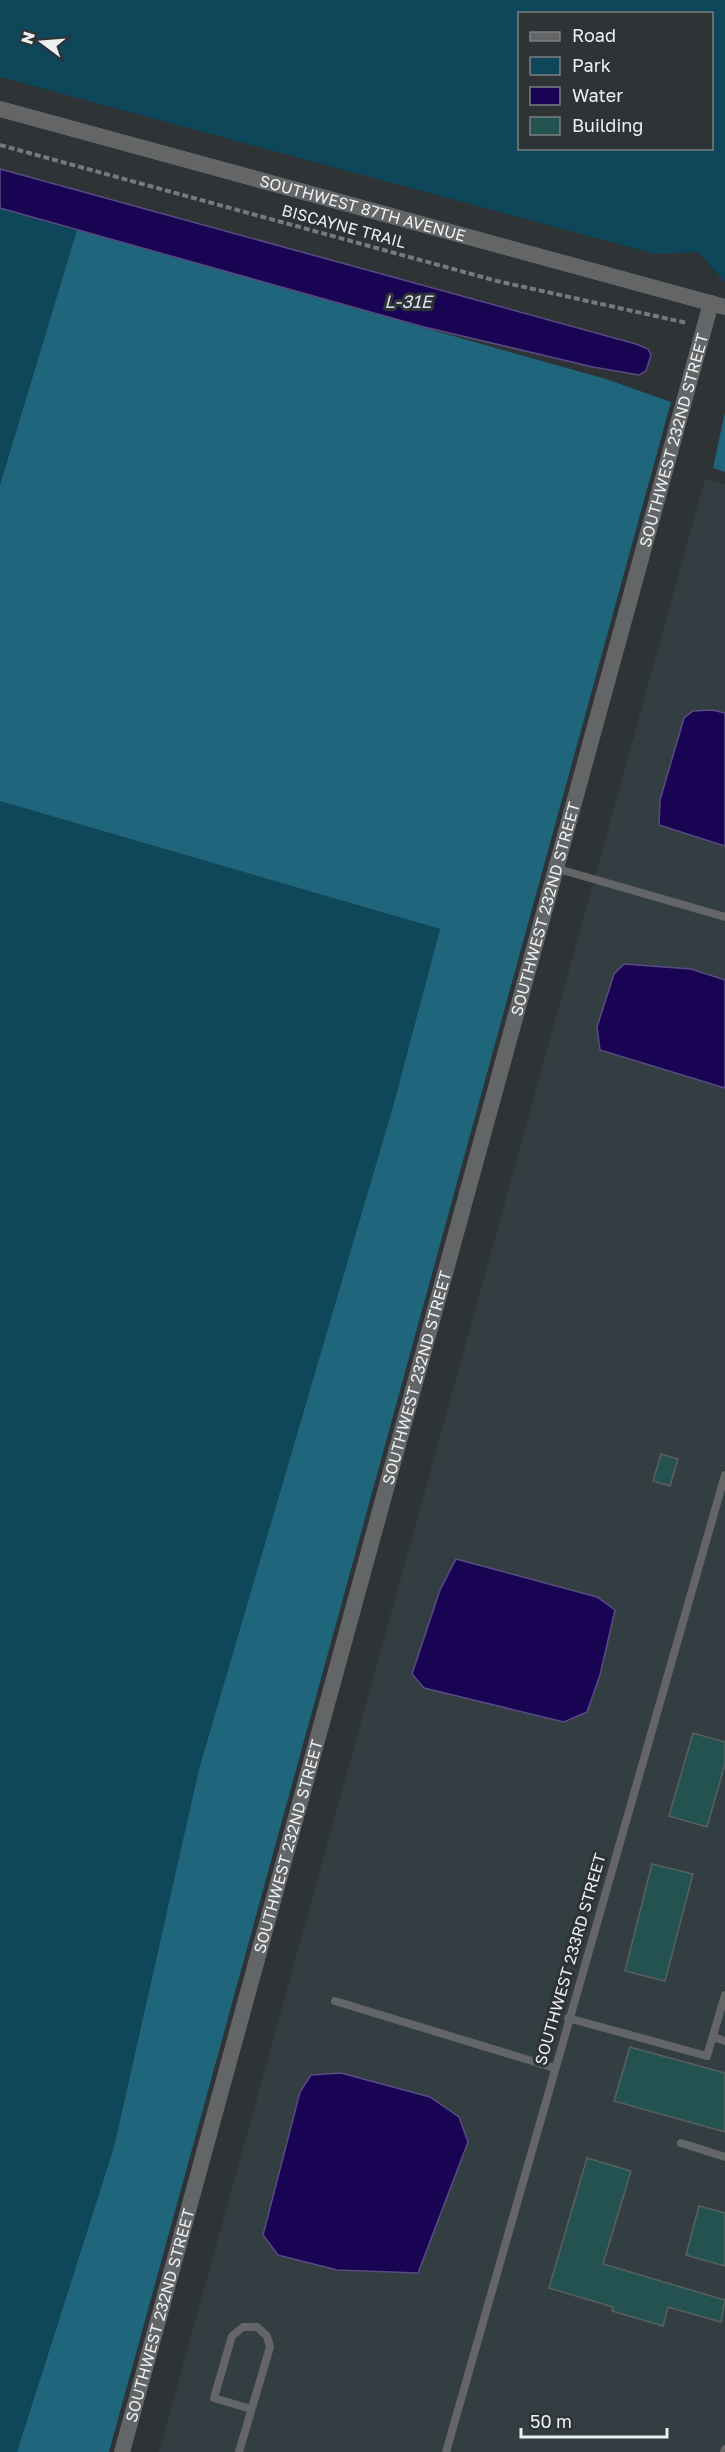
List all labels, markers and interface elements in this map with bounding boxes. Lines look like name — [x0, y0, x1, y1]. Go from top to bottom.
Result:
north arrow — [12, 12, 72, 72]
legend — [518, 12, 713, 150]
text: Road — [572, 24, 616, 46]
text: N — [16, 29, 39, 46]
text: Park — [572, 54, 611, 76]
text: Water — [572, 84, 623, 106]
text: Building — [572, 114, 643, 136]
street label: SOUTHWEST 87TH AVENUE — [257, 170, 468, 246]
street label: BISCAYNE TRAIL — [280, 200, 408, 252]
water label: L-31E — [384, 290, 435, 312]
street label: SOUTHWEST 232ND STREET — [635, 331, 712, 549]
street label: SOUTHWEST 232ND STREET — [506, 800, 584, 1018]
street label: SOUTHWEST 232ND STREET — [378, 1268, 455, 1487]
street label: SOUTHWEST 232ND STREET — [249, 1737, 327, 1955]
street label: SOUTHWEST 233RD STREET — [530, 1851, 610, 2067]
street label: SOUTHWEST 232ND STREET — [121, 2206, 198, 2424]
scale bar — [521, 2401, 666, 2439]
text: 50 m — [530, 2410, 572, 2432]

